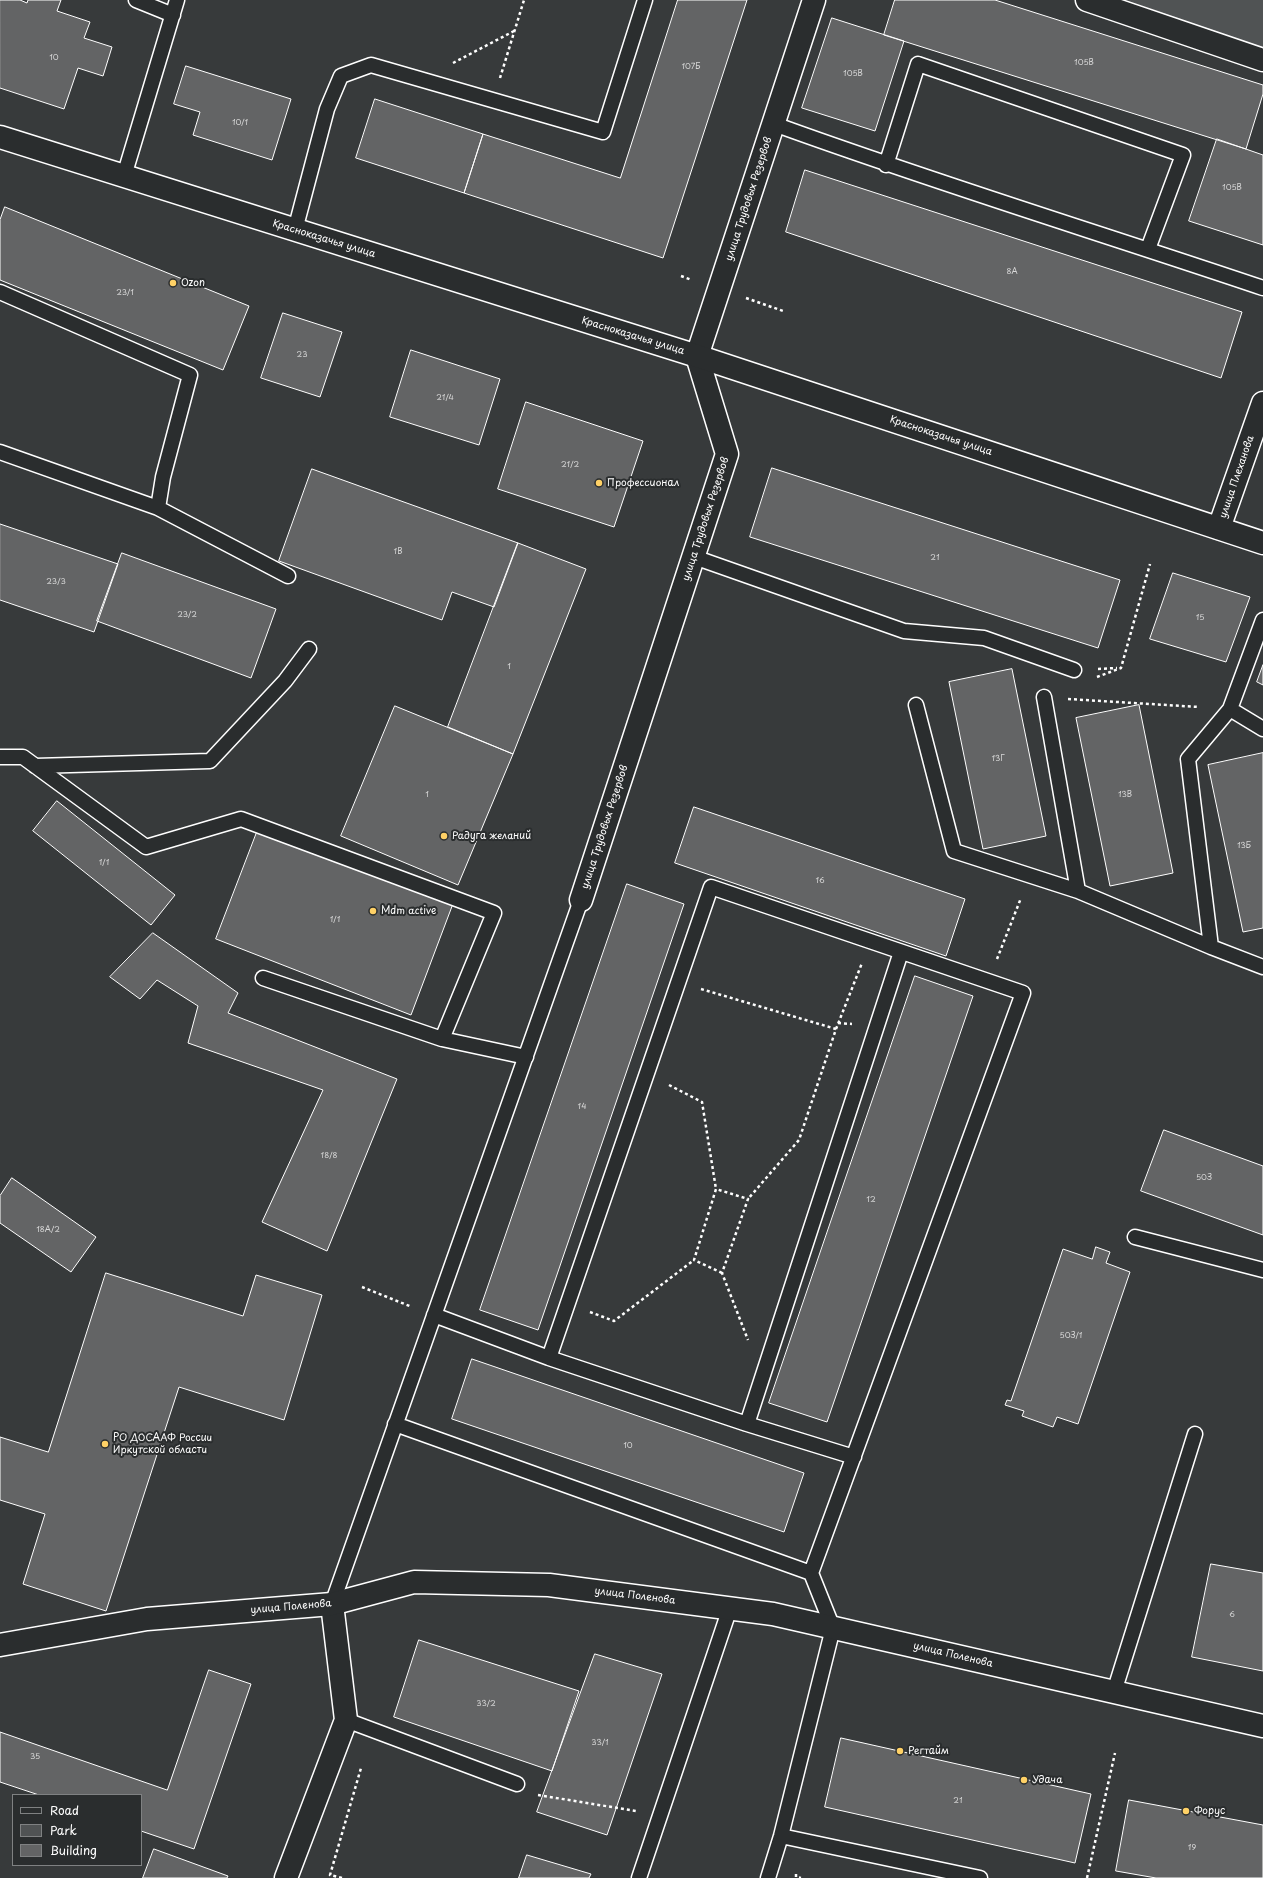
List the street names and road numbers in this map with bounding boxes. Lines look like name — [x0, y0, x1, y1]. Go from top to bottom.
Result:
street label: улица Трудовых Резервов — [723, 136, 775, 262]
street label: Красноказачья улица — [271, 218, 377, 260]
street label: Красноказачья улица — [580, 315, 686, 357]
street label: Красноказачья улица — [888, 414, 994, 458]
street label: улица Плеханова — [1217, 434, 1257, 520]
street label: улица Трудовых Резервов — [680, 456, 732, 582]
street label: улица Трудовых Резервов — [579, 764, 631, 890]
street label: улица Поленова — [594, 1585, 676, 1607]
street label: улица Поленова — [250, 1597, 332, 1617]
street label: улица Поленова — [912, 1640, 994, 1670]

